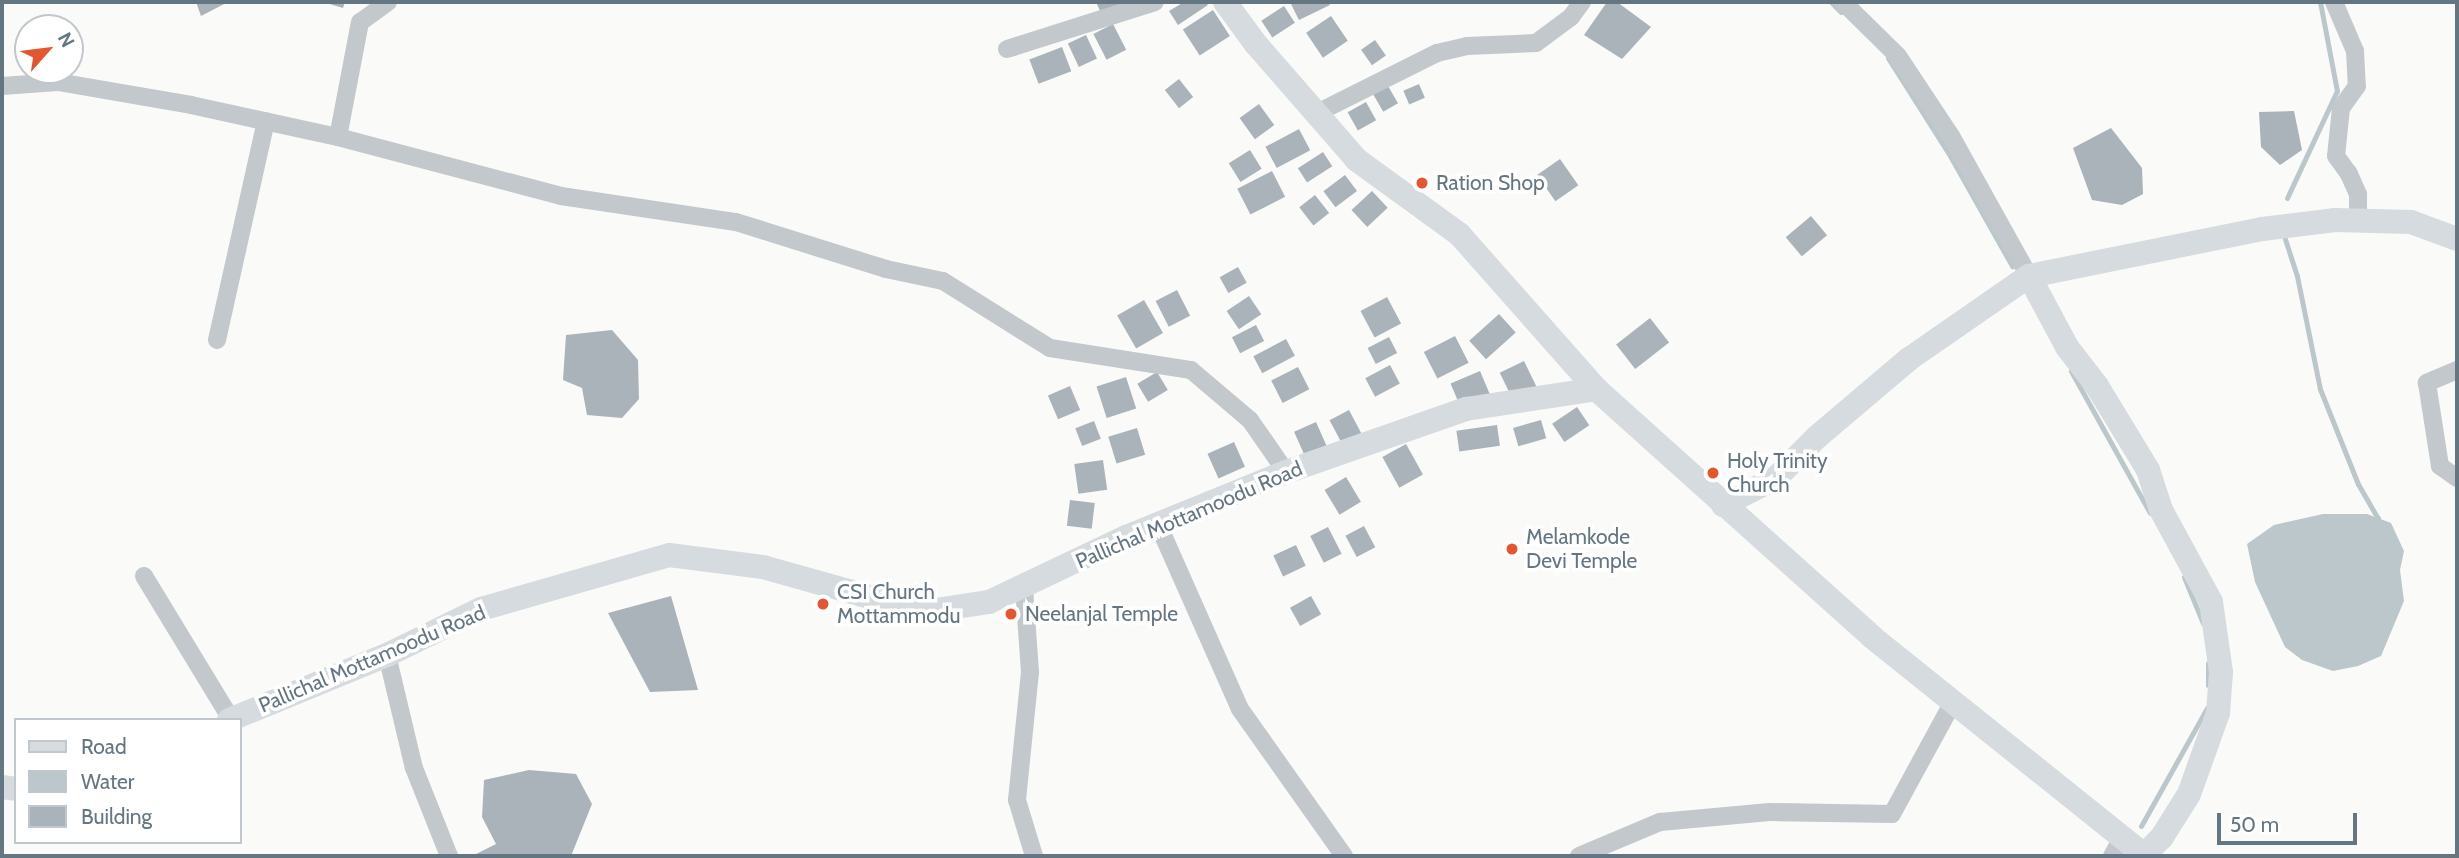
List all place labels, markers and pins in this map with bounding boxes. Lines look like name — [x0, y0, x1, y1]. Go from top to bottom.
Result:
place label: Ration Shop — [1436, 170, 1545, 196]
marker: Ration Shop — [1414, 175, 1430, 191]
place label: Holy Trinity Church — [1727, 448, 1828, 498]
marker: Holy Trinity Church — [1705, 465, 1721, 481]
place label: Melamkode Devi Temple — [1526, 524, 1637, 574]
marker: Melamkode Devi Temple — [1504, 541, 1520, 557]
place label: CSI Church Mottammodu — [837, 579, 960, 629]
marker: CSI Church Mottammodu — [815, 596, 831, 612]
place label: Neelanjal Temple — [1025, 601, 1178, 627]
marker: Neelanjal Temple — [1003, 606, 1019, 622]

